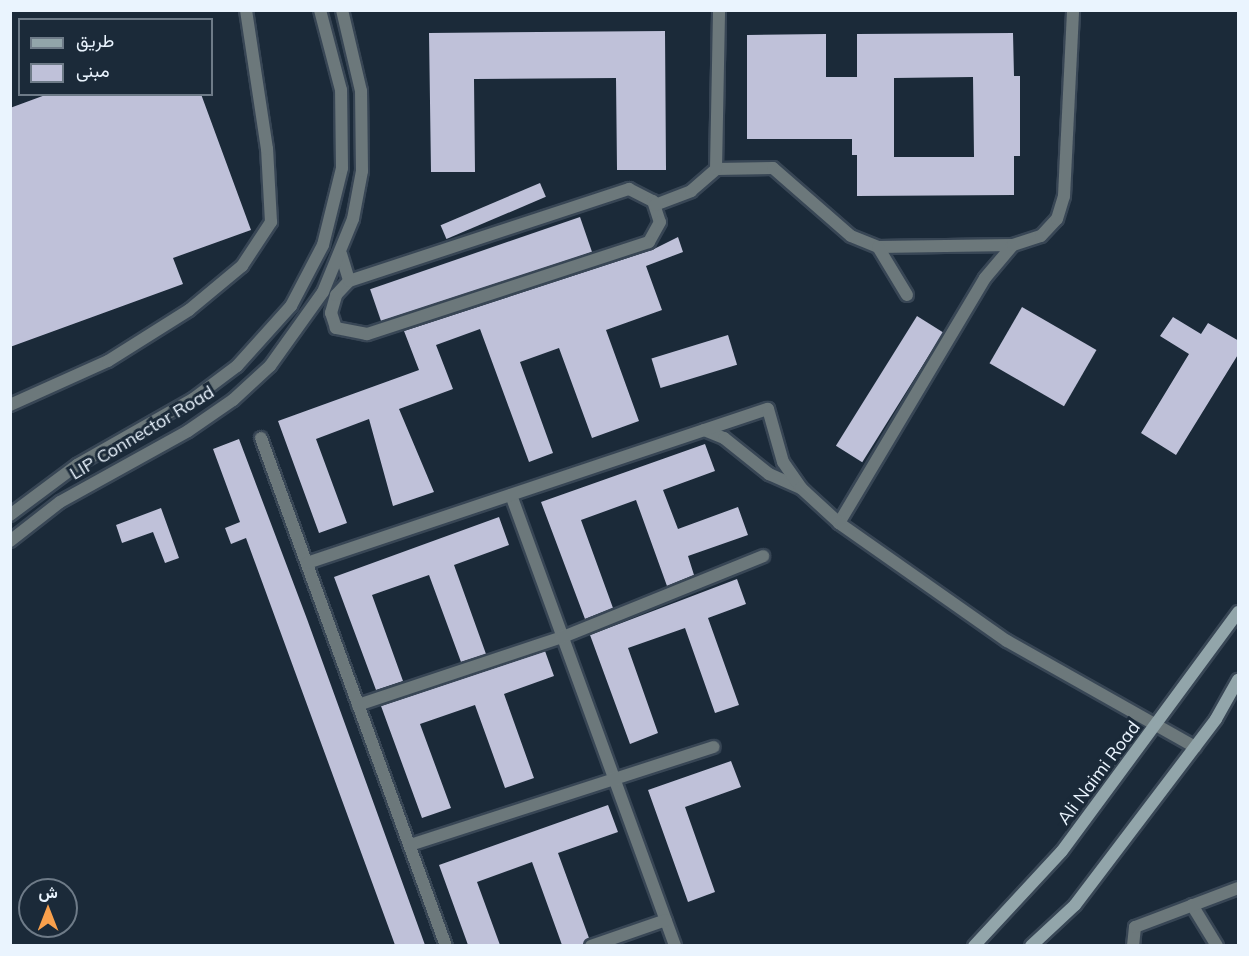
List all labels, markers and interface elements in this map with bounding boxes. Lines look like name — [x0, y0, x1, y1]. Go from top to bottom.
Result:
legend — [18, 18, 213, 96]
text: طريق — [76, 29, 114, 52]
text: مبنى — [76, 59, 110, 82]
street label: LIP Connector Road — [66, 381, 218, 485]
street label: Ali Naimi Road — [1053, 717, 1145, 829]
north arrow — [18, 878, 78, 938]
text: ش — [38, 882, 58, 902]

